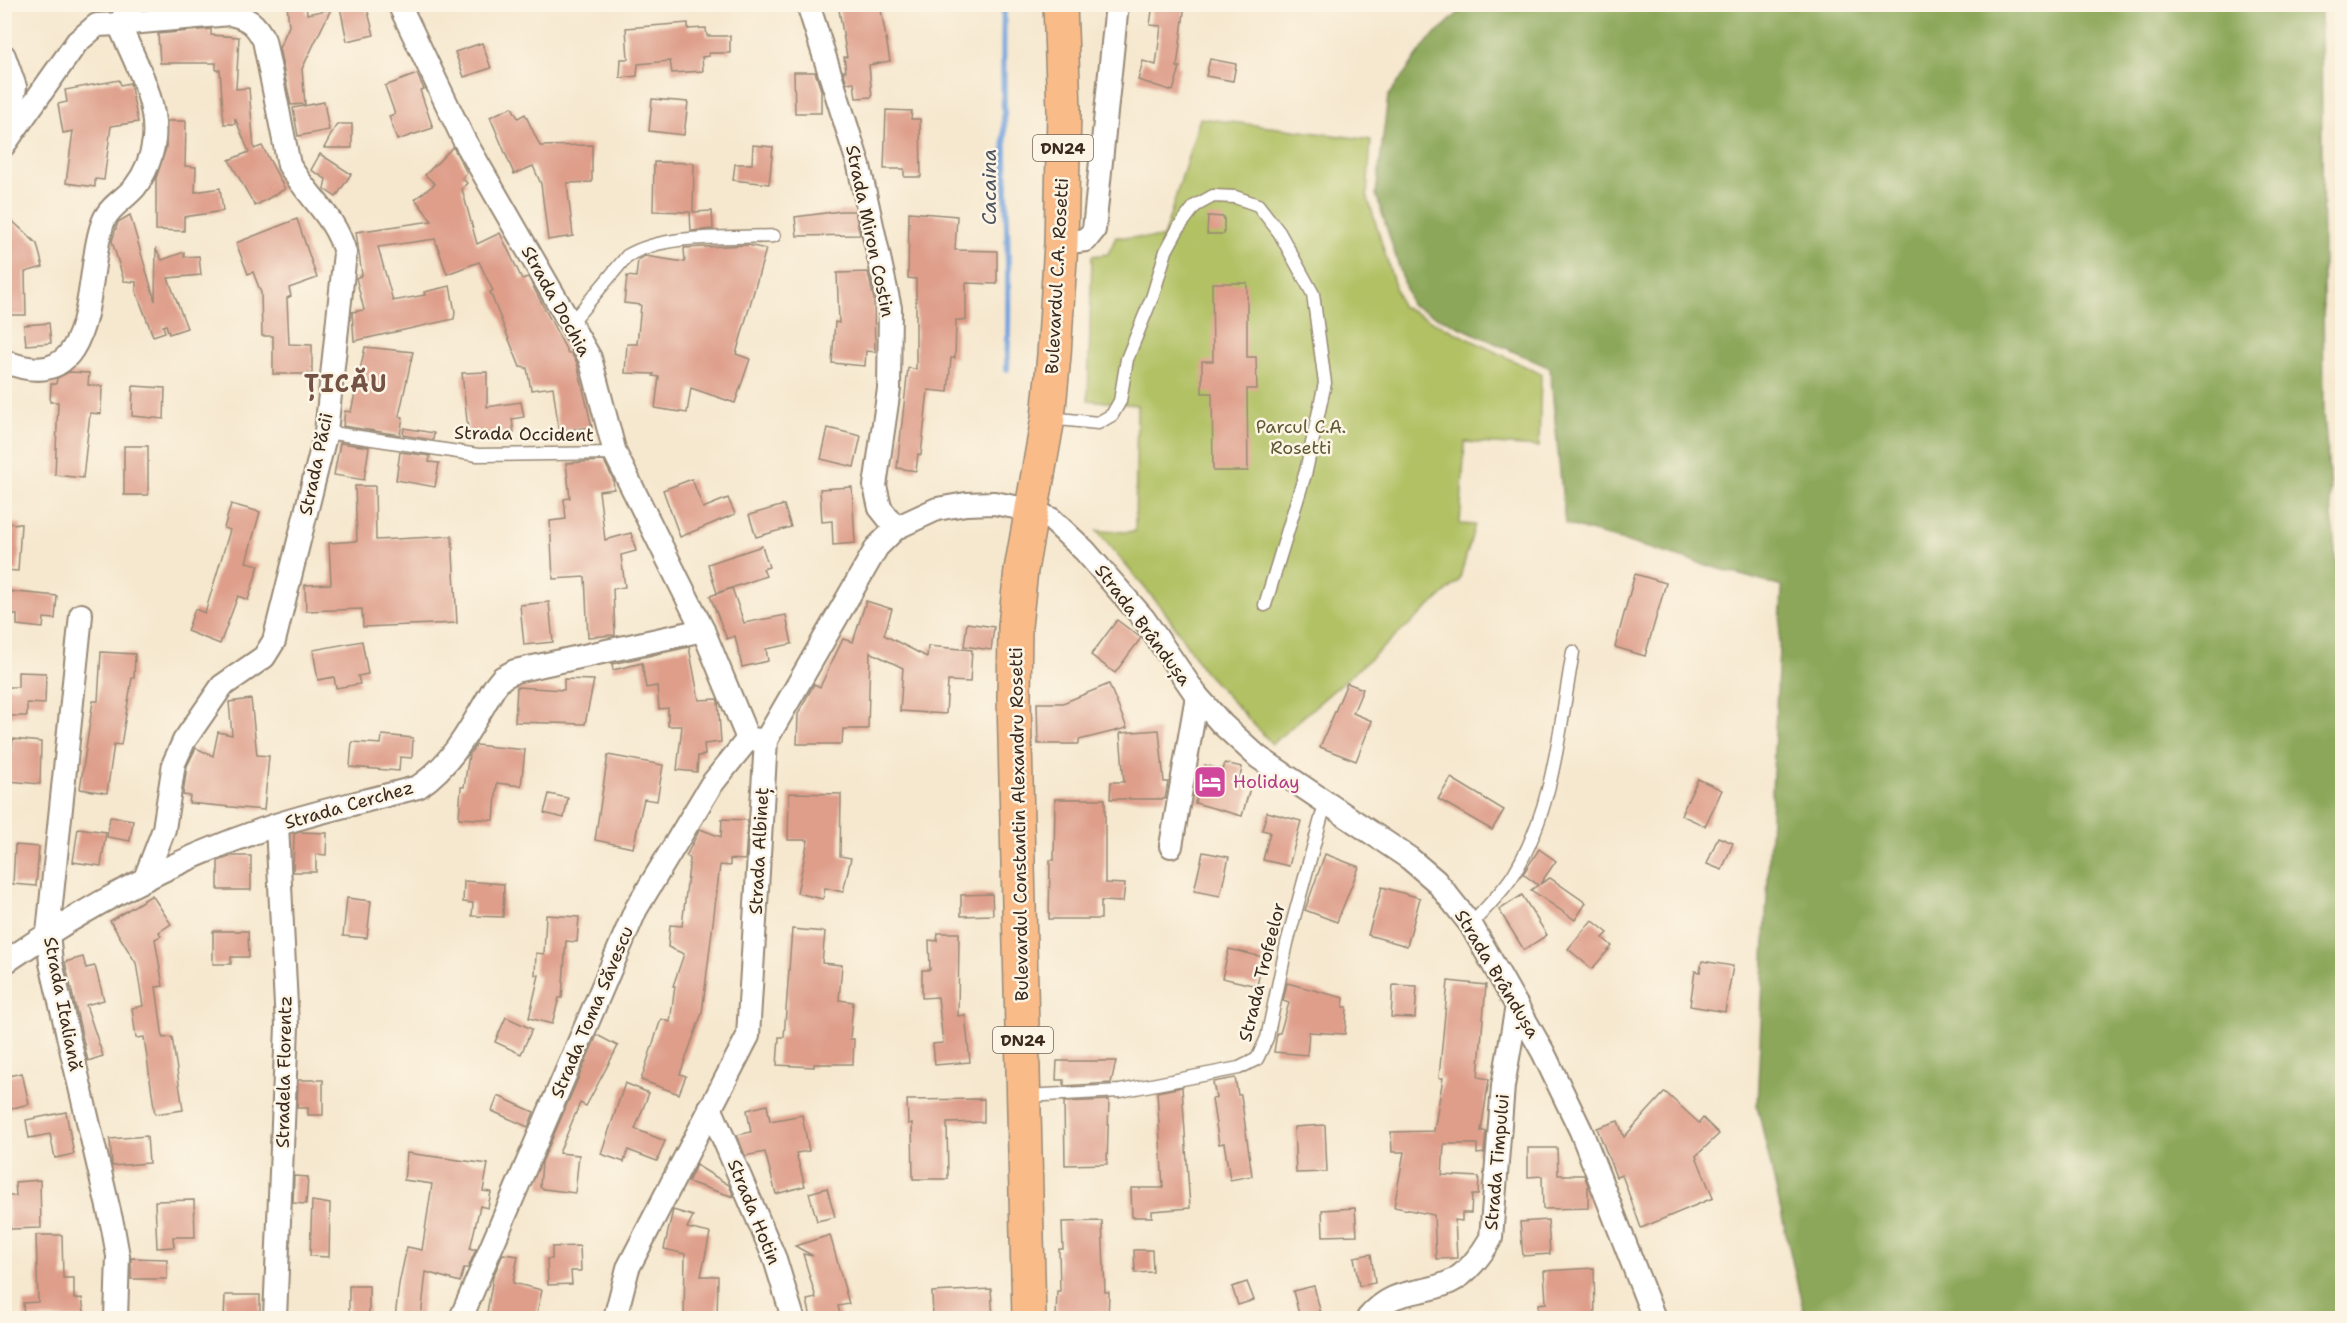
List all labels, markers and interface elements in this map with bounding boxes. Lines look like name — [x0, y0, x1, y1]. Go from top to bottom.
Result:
road number: DN24 — [1033, 135, 1093, 161]
street label: Strada Miron Costin — [840, 143, 900, 319]
water label: Cacaina — [976, 149, 1002, 225]
street label: Bulevardul C.A. Rosetti — [1040, 177, 1074, 375]
street label: Strada Dochia — [516, 241, 596, 361]
district label: ȚICĂU — [304, 367, 388, 401]
street label: Strada Păcii — [293, 410, 339, 518]
park label: Parcul C.A. Rosetti — [1256, 415, 1346, 460]
street label: Strada Occident — [454, 421, 594, 447]
street label: Strada Brândușa — [1090, 560, 1196, 690]
street label: Bulevardul Constantin Alexandru Rosetti — [1004, 647, 1034, 1001]
hotel icon: Holiday — [1192, 764, 1228, 800]
place label: Holiday — [1233, 770, 1300, 794]
street label: Strada Cerchez — [282, 775, 416, 835]
street label: Strada Albineț — [744, 787, 774, 915]
street label: Strada Trofeelor — [1233, 900, 1291, 1044]
street label: Strada Brândușa — [1449, 905, 1545, 1043]
street label: Strada Toma Săvescu — [545, 922, 639, 1102]
street label: Strada Italiană — [38, 935, 88, 1073]
street label: Stradela Florentz — [271, 996, 297, 1148]
road number: DN24 — [993, 1027, 1053, 1053]
street label: Strada Timpului — [1479, 1093, 1515, 1231]
street label: Strada Hotin — [722, 1156, 786, 1268]

